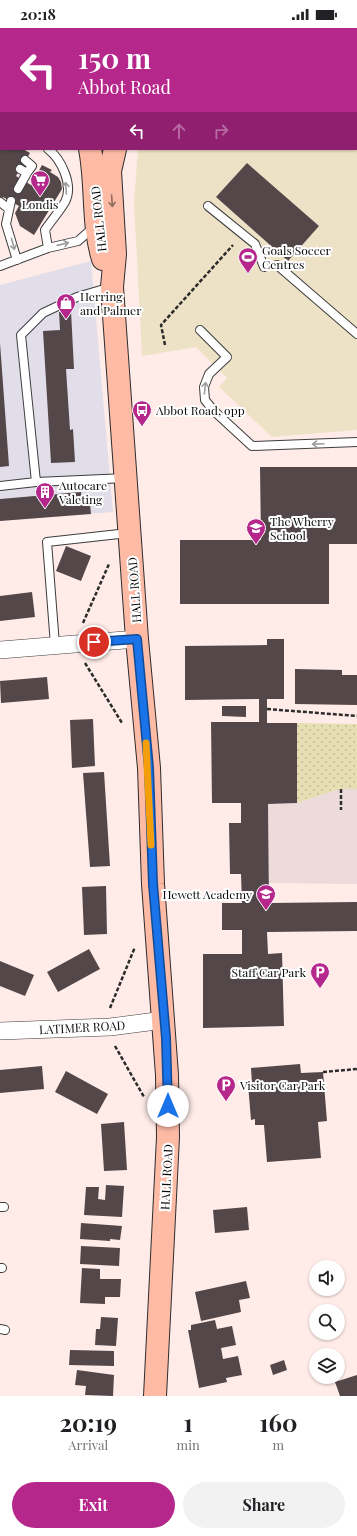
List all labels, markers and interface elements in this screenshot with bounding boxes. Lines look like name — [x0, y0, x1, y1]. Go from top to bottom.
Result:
text: 20:18 — [20, 4, 56, 24]
text: 150 m — [78, 39, 151, 76]
icon: left — [12, 44, 64, 96]
text: Abbot Road — [78, 75, 171, 99]
icon: left — [126, 120, 148, 142]
icon: ahead — [168, 120, 190, 142]
icon: right — [210, 120, 232, 142]
supermarket icon: Londis — [29, 169, 51, 197]
one-way arrow — [63, 182, 70, 195]
street label: HALL ROAD — [87, 185, 109, 253]
one-way arrow — [108, 194, 115, 207]
place label: Londis — [22, 196, 58, 212]
one-way arrow — [10, 237, 17, 250]
one-way arrow — [57, 240, 70, 248]
place label: Goals Soccer Centres — [262, 242, 332, 272]
sports icon: Goals Soccer Centres — [237, 246, 259, 274]
place label: Herring and Palmer — [80, 288, 142, 318]
shop icon: Herring and Palmer — [55, 292, 77, 320]
one-way arrow — [202, 382, 209, 395]
bus stop icon: Abbot Road, opp — [131, 399, 153, 427]
place label: Abbot Road, opp — [155, 402, 245, 418]
one-way arrow — [312, 440, 325, 447]
place label: Autocare Valeting — [58, 477, 107, 507]
building icon: Autocare Valeting — [34, 481, 56, 509]
place label: The Wherry School — [270, 513, 334, 543]
school or university icon: The Wherry School — [245, 517, 267, 545]
street label: HALL ROAD — [124, 556, 144, 623]
pin — [77, 625, 111, 659]
icon: arrive — [83, 631, 105, 653]
school or university icon: Hewett Academy — [255, 883, 277, 911]
place label: Hewett Academy — [163, 886, 252, 902]
parking icon: Staff Car Park — [309, 961, 331, 989]
place label: Staff Car Park — [232, 964, 306, 980]
street label: LATIMER ROAD — [38, 1017, 126, 1037]
parking icon: Visitor Car Park — [215, 1074, 237, 1102]
place label: Visitor Car Park — [239, 1077, 326, 1093]
position arrow — [147, 1085, 189, 1127]
street label: HALL ROAD — [156, 1143, 176, 1210]
map controls — [309, 1260, 345, 1384]
button: sound — [309, 1260, 345, 1296]
button: search — [309, 1304, 345, 1340]
button: layers — [309, 1348, 345, 1384]
text: 20:19 — [60, 1406, 117, 1438]
text: 1 — [184, 1406, 193, 1438]
text: 160 — [259, 1406, 297, 1438]
text: Arrival — [68, 1436, 108, 1453]
text: min — [177, 1436, 200, 1453]
text: m — [273, 1436, 284, 1453]
button: Exit — [12, 1482, 175, 1528]
button: Share — [183, 1482, 345, 1528]

